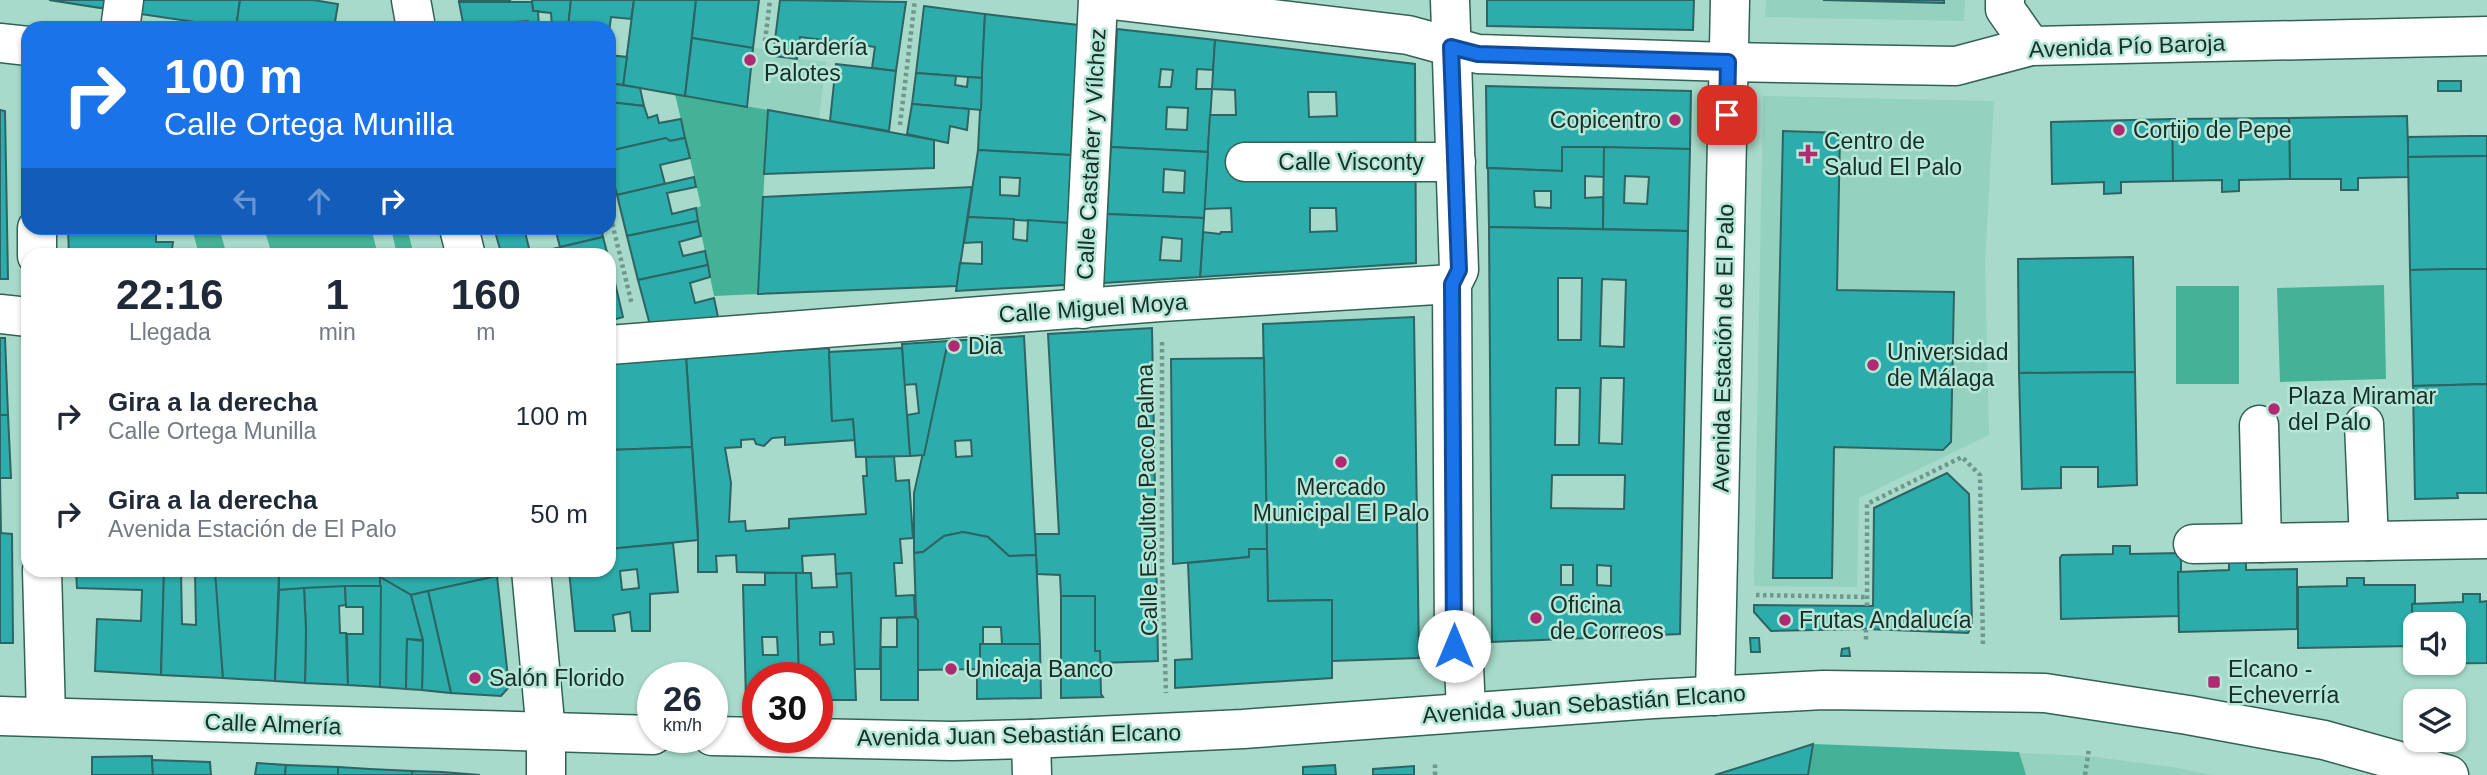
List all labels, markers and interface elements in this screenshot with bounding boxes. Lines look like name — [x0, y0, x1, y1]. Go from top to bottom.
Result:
street label: Calle Castañer y Vílchez — [1071, 28, 1111, 280]
street label: Avenida Pío Baroja — [2028, 30, 2226, 62]
place label: Guardería Palotes — [764, 34, 868, 86]
icon: right — [49, 49, 140, 140]
text: 100 m — [164, 49, 303, 103]
marker: Guardería Palotes — [742, 52, 758, 68]
pin — [1697, 85, 1757, 145]
icon: arrive — [1708, 96, 1746, 134]
text: Calle Ortega Munilla — [164, 106, 454, 142]
place label: Copicentro — [1550, 107, 1661, 133]
marker: Copicentro — [1667, 112, 1683, 128]
place label: Cortijo de Pepe — [2133, 117, 2292, 143]
marker: Cortijo de Pepe — [2111, 122, 2127, 138]
place label: Centro de Salud El Palo — [1824, 128, 1962, 180]
marker: Centro de Salud El Palo — [1798, 144, 1818, 164]
street label: Calle Visconty — [1278, 149, 1424, 175]
icon: left — [227, 182, 265, 220]
icon: ahead — [300, 182, 338, 220]
icon: right — [373, 182, 411, 220]
street label: Avenida Estación de El Palo — [1707, 204, 1739, 492]
text: 22:16 — [116, 271, 224, 318]
text: 1 — [325, 271, 349, 318]
text: 160 — [451, 271, 521, 318]
street label: Calle Miguel Moya — [998, 288, 1188, 328]
text: Llegada — [129, 319, 211, 345]
text: min — [319, 319, 356, 345]
text: m — [476, 319, 495, 345]
place label: Dia — [968, 333, 1003, 359]
marker: Dia — [946, 338, 962, 354]
place label: Universidad de Málaga — [1887, 339, 2008, 391]
marker: Universidad de Málaga — [1865, 357, 1881, 373]
street label: Calle Escultor Paco Palma — [1132, 363, 1162, 636]
place label: Plaza Miramar del Palo — [2288, 383, 2437, 435]
text: Gira a la derecha — [108, 387, 318, 417]
icon: right — [49, 397, 87, 435]
text: 100 m — [516, 401, 588, 431]
marker: Plaza Miramar del Palo — [2266, 401, 2282, 417]
text: Calle Ortega Munilla — [108, 418, 316, 444]
marker: Mercado Municipal El Palo — [1333, 454, 1349, 470]
place label: Mercado Municipal El Palo — [1253, 474, 1429, 526]
text: Gira a la derecha — [108, 485, 318, 515]
icon: right — [49, 495, 87, 533]
text: 50 m — [530, 499, 588, 529]
text: Avenida Estación de El Palo — [108, 516, 397, 542]
place label: Oficina de Correos — [1550, 592, 1664, 644]
place label: Frutas Andalucía — [1799, 607, 1972, 633]
position arrow — [1417, 609, 1491, 683]
marker: Oficina de Correos — [1528, 610, 1544, 626]
marker: Frutas Andalucía — [1777, 612, 1793, 628]
map controls — [2403, 612, 2466, 752]
button: sound — [2403, 612, 2466, 675]
place label: Unicaja Banco — [965, 656, 1113, 682]
place label: Elcano - Echeverría — [2228, 656, 2339, 708]
marker: Unicaja Banco — [943, 661, 959, 677]
speed limit sign: 30 — [742, 662, 833, 753]
place label: Salón Florido — [489, 665, 625, 691]
marker: Salón Florido — [467, 670, 483, 686]
marker: Elcano - Echeverría — [2206, 674, 2222, 690]
text: 26 — [663, 679, 702, 718]
street label: Avenida Juan Sebastián Elcano — [1421, 680, 1747, 728]
button: layers — [2403, 689, 2466, 752]
street label: Calle Almería — [204, 709, 342, 739]
text: km/h — [663, 715, 702, 735]
street label: Avenida Juan Sebastián Elcano — [857, 719, 1181, 751]

